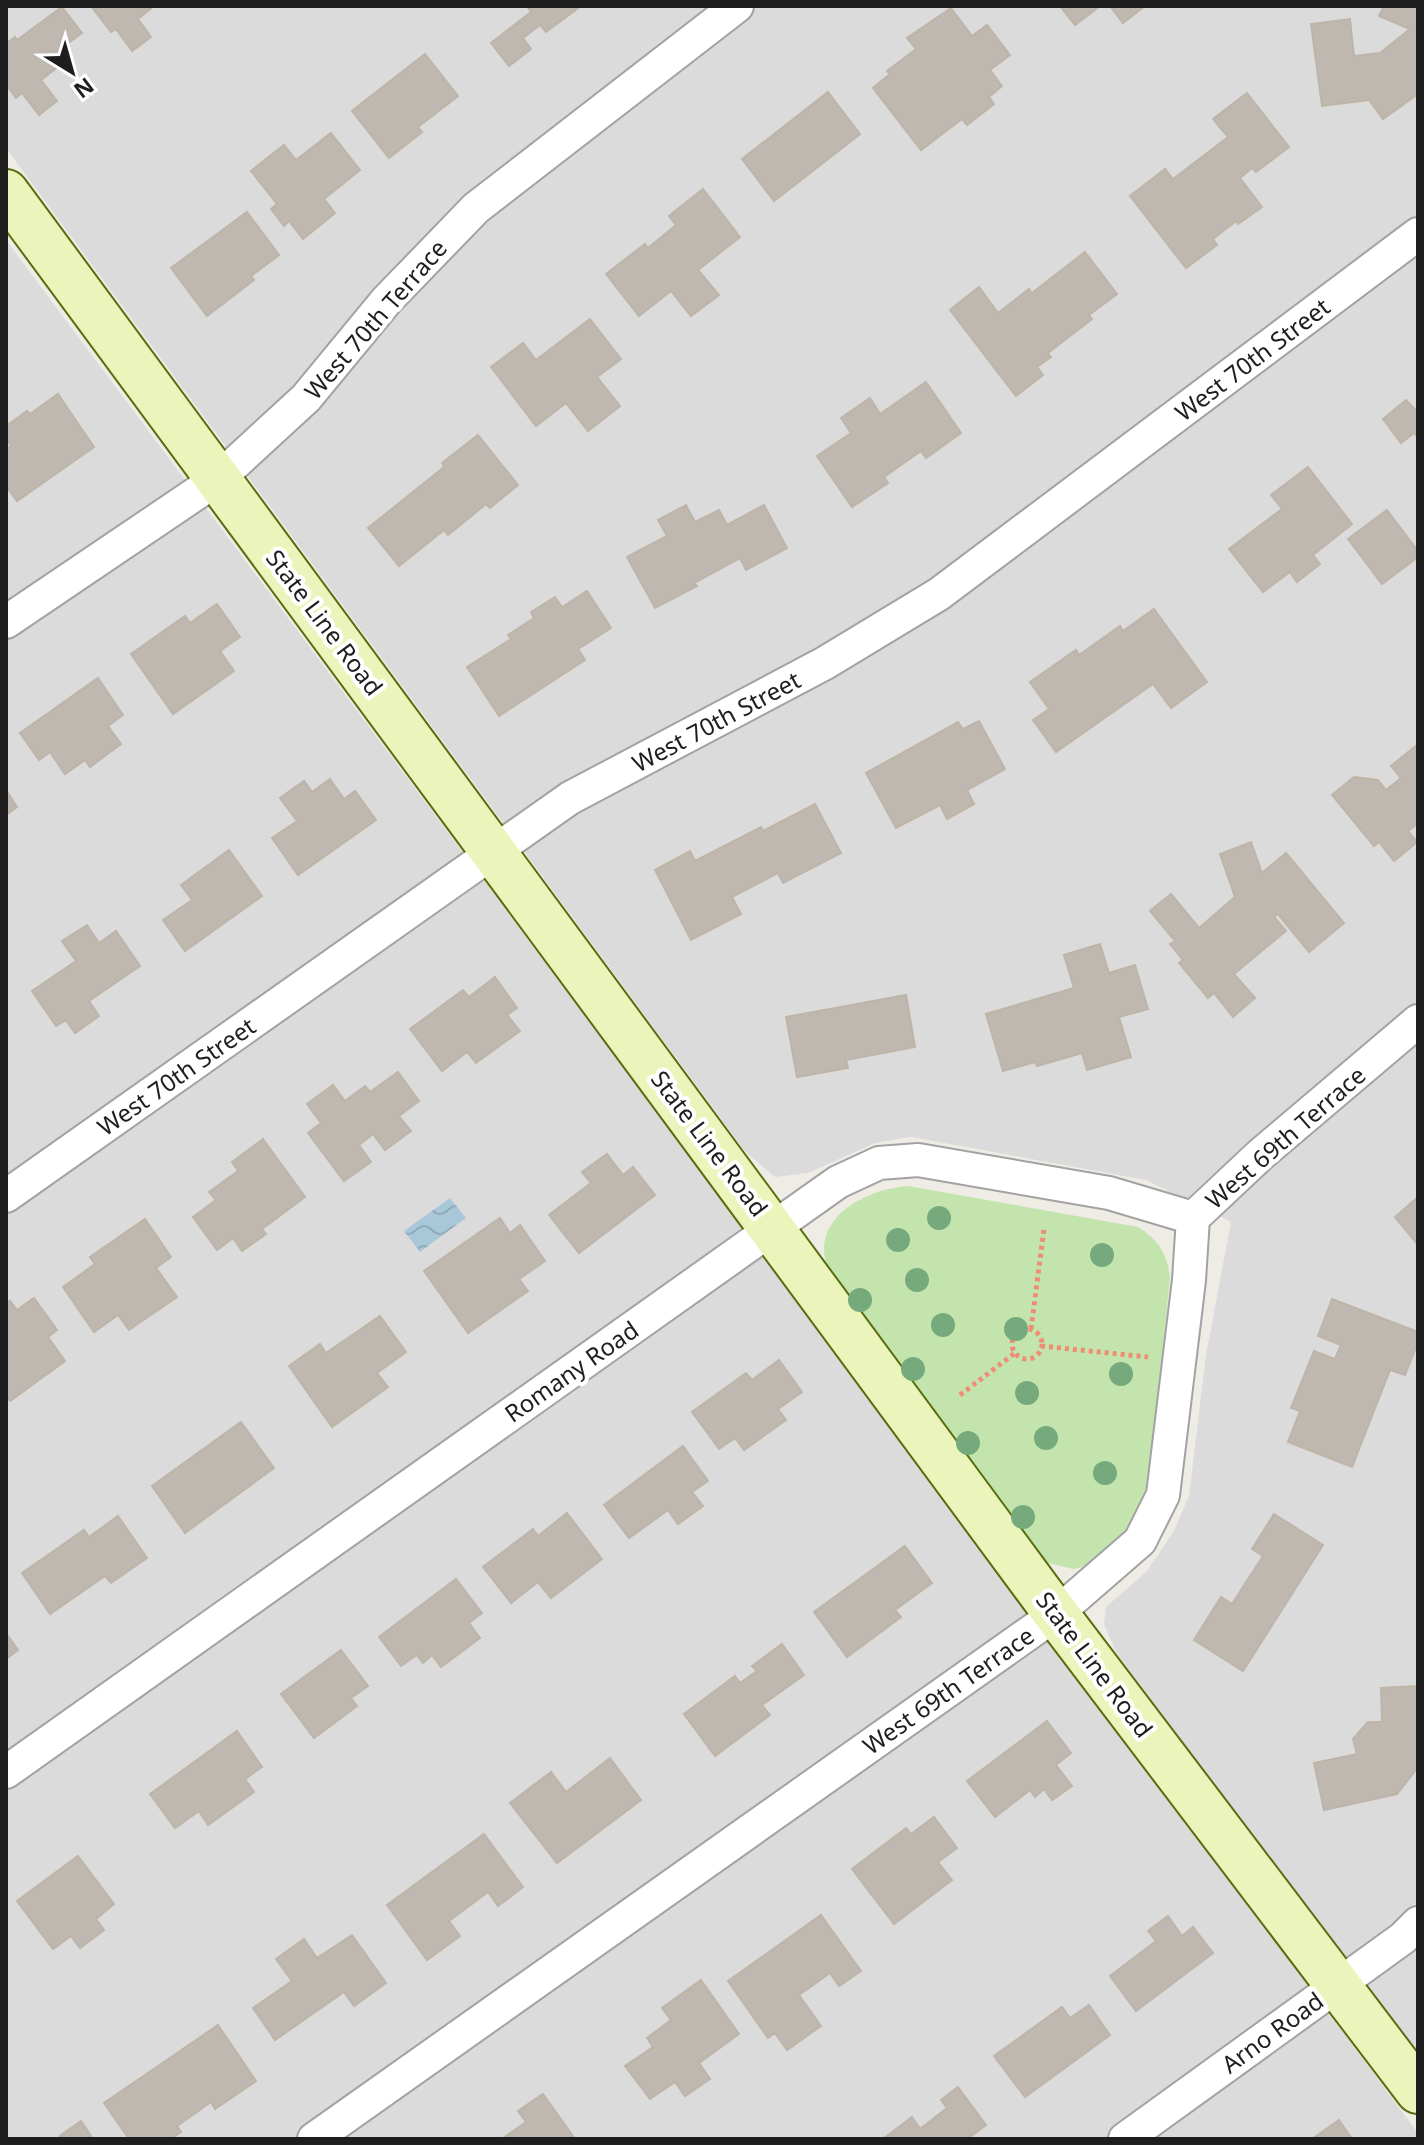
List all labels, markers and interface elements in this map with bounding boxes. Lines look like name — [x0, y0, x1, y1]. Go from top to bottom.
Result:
north arrow — [32, 32, 112, 112]
text: N — [68, 71, 101, 106]
street label: West 70th Terrace — [296, 232, 454, 406]
street label: West 70th Street — [1168, 290, 1336, 428]
street label: State Line Road — [259, 542, 391, 702]
street label: West 70th Street — [626, 663, 806, 779]
street label: West 70th Street — [90, 1009, 262, 1143]
street label: West 69th Terrace — [1198, 1058, 1372, 1216]
street label: State Line Road — [644, 1063, 776, 1223]
street label: Romany Road — [498, 1313, 644, 1429]
street label: State Line Road — [1029, 1584, 1161, 1744]
street label: West 69th Terrace — [856, 1619, 1040, 1761]
street label: Arno Road — [1214, 1984, 1330, 2080]

